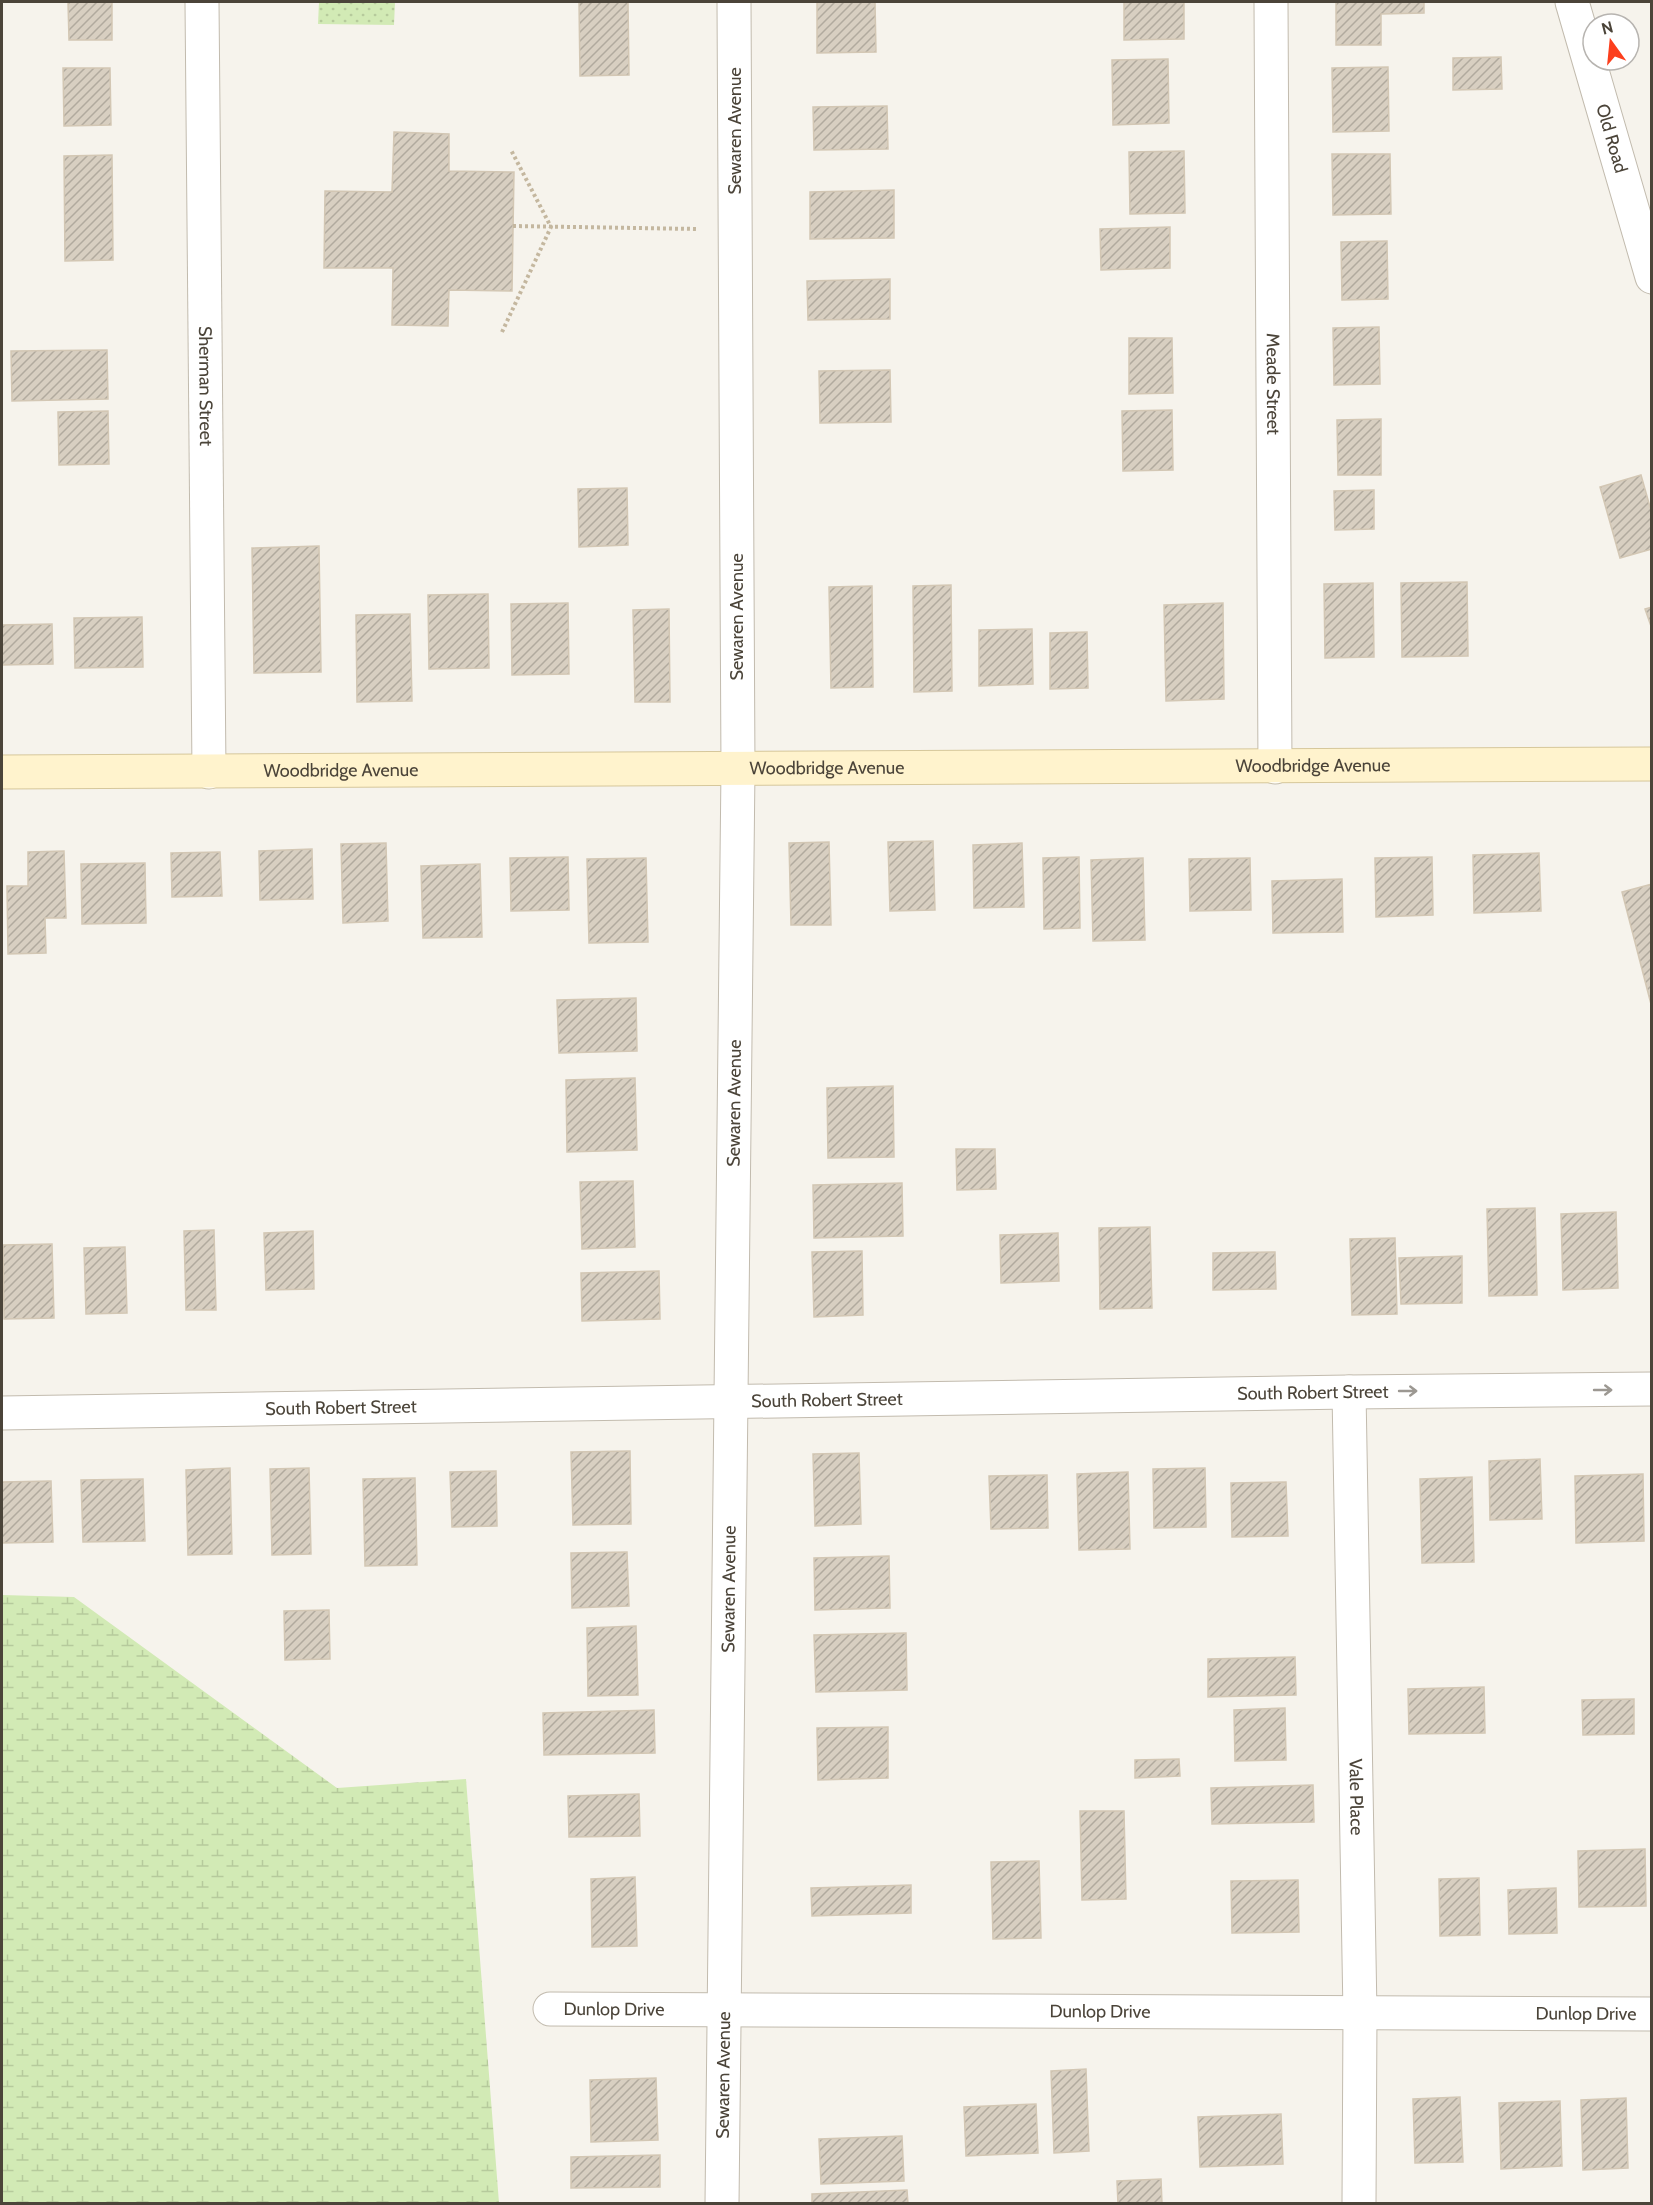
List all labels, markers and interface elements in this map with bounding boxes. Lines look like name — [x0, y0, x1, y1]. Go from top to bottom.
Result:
north arrow — [1581, 12, 1641, 72]
text: N — [1599, 17, 1615, 39]
street label: Sewaren Avenue — [724, 67, 746, 195]
street label: Old Road — [1591, 101, 1632, 176]
street label: Sherman Street — [194, 326, 217, 446]
street label: Meade Street — [1262, 333, 1284, 435]
street label: Sewaren Avenue — [726, 553, 748, 681]
street label: Woodbridge Avenue — [1235, 754, 1391, 777]
street label: Woodbridge Avenue — [749, 757, 905, 779]
street label: Woodbridge Avenue — [263, 759, 419, 782]
street label: Sewaren Avenue — [723, 1039, 746, 1167]
street label: South Robert Street — [1237, 1381, 1389, 1405]
one-way arrow — [1592, 1384, 1612, 1396]
one-way arrow — [1397, 1385, 1417, 1397]
street label: South Robert Street — [751, 1388, 903, 1412]
street label: South Robert Street — [265, 1396, 417, 1420]
street label: Sewaren Avenue — [717, 1525, 741, 1653]
street label: Vale Place — [1344, 1758, 1368, 1835]
street label: Dunlop Drive — [563, 1998, 665, 2021]
street label: Dunlop Drive — [1049, 2000, 1151, 2023]
street label: Dunlop Drive — [1535, 2002, 1637, 2025]
street label: Sewaren Avenue — [712, 2011, 735, 2139]

